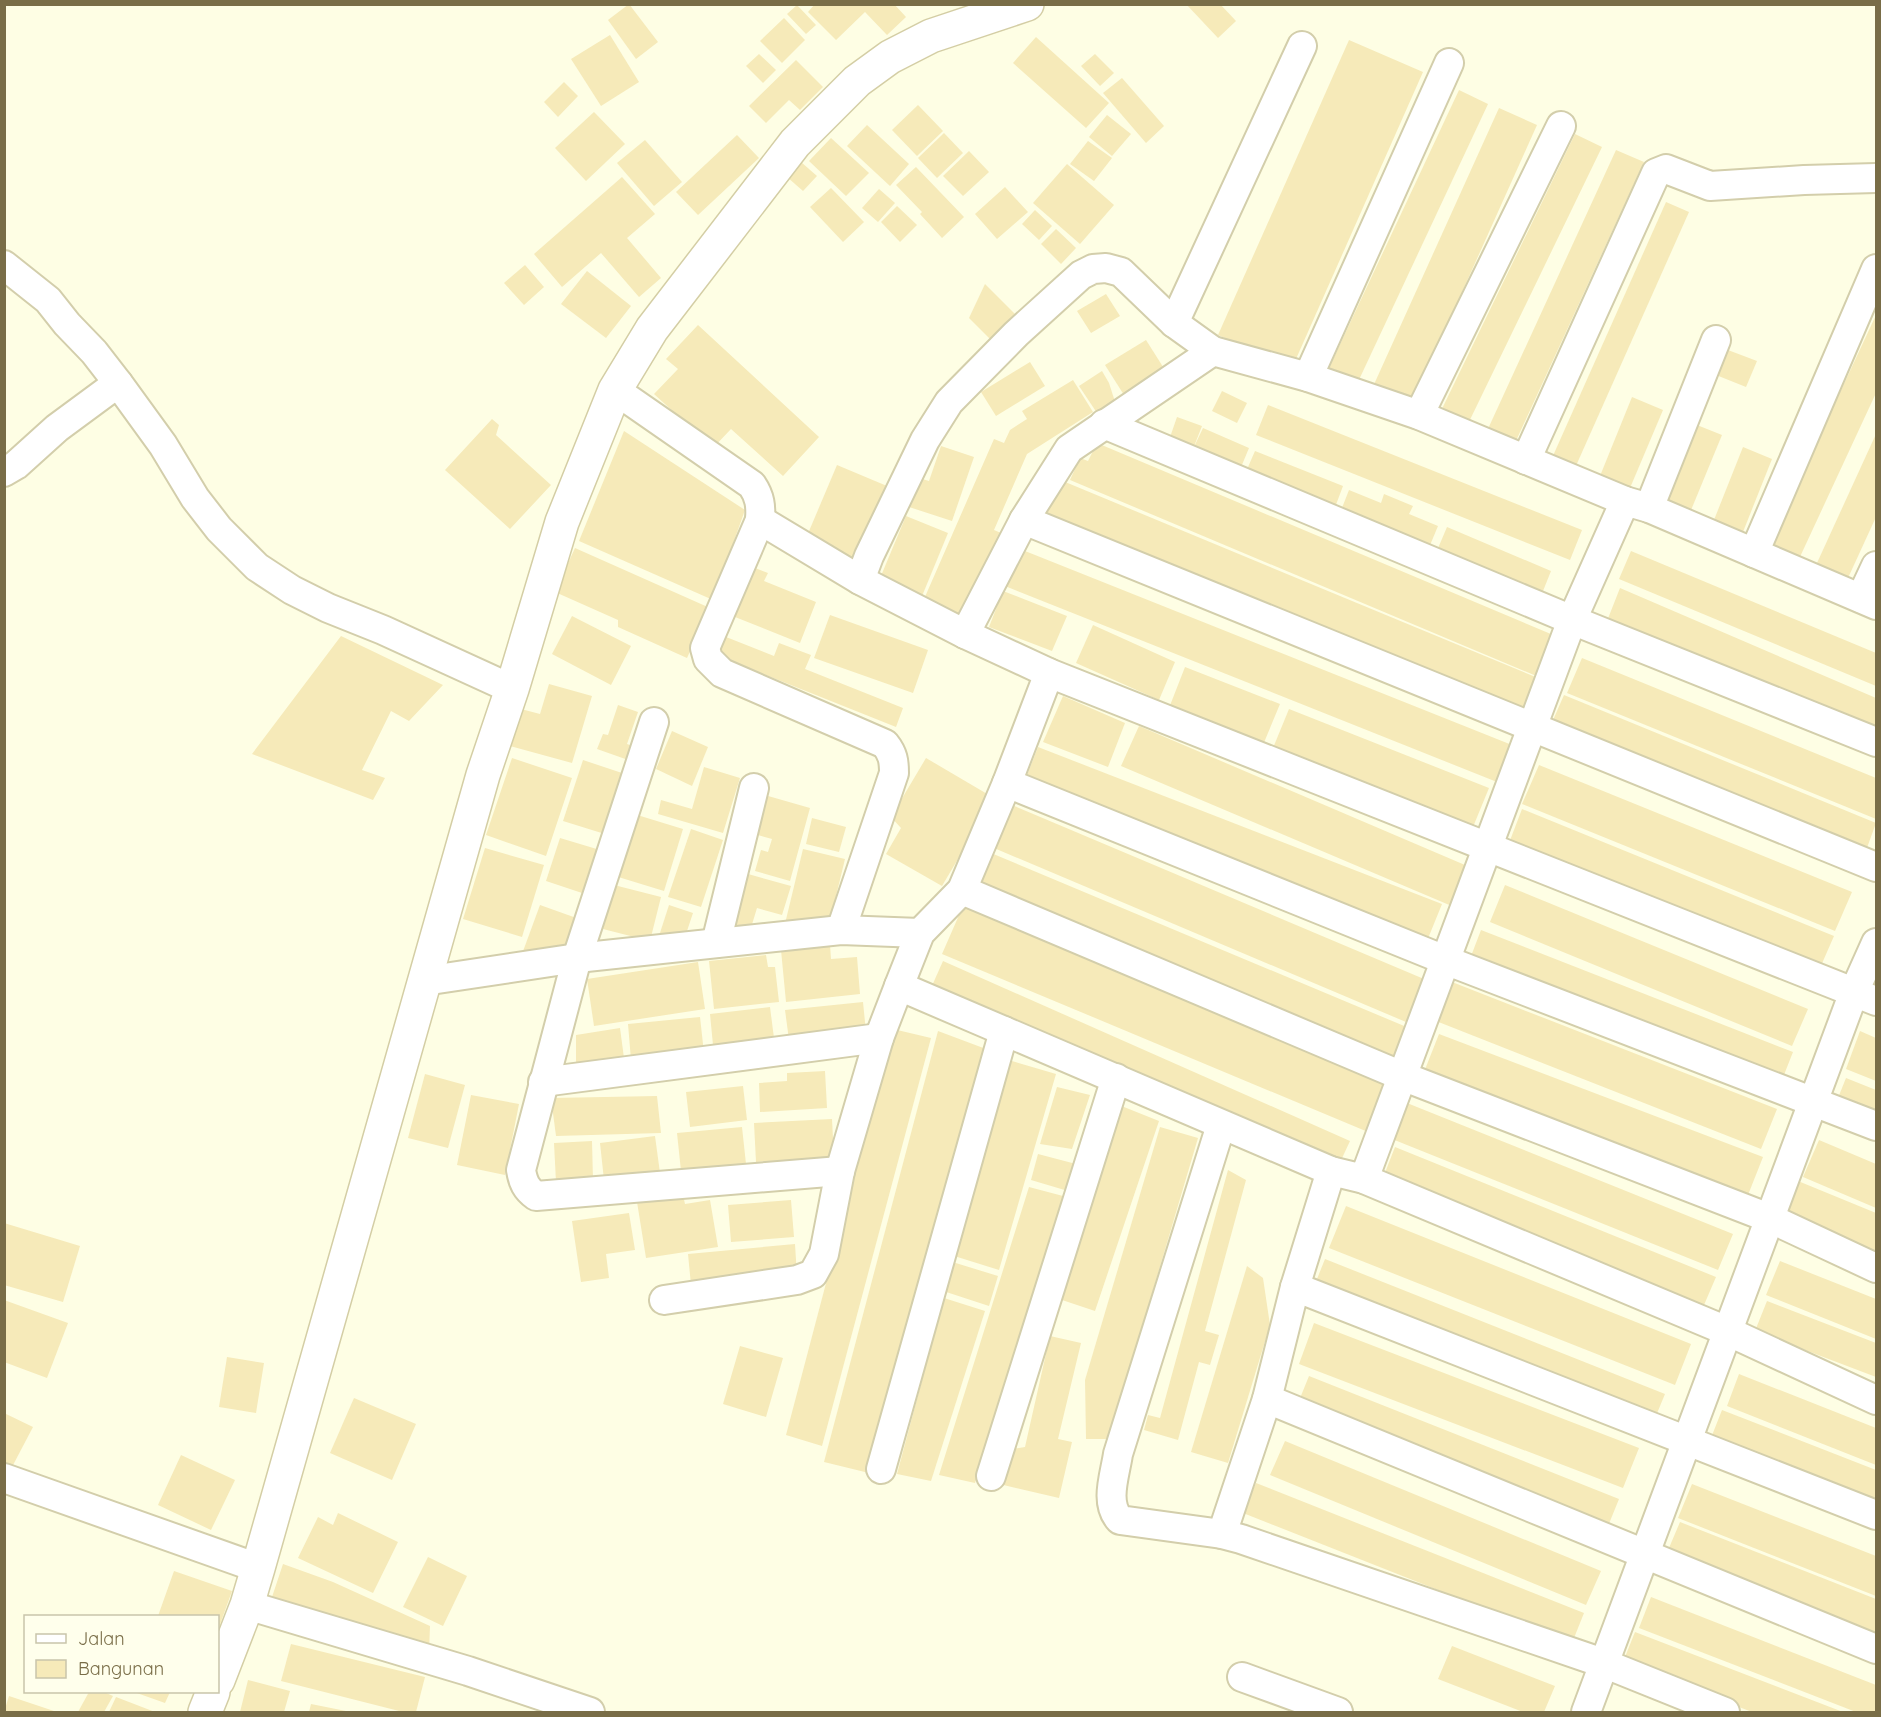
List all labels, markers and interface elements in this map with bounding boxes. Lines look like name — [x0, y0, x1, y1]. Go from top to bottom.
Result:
legend — [24, 1615, 219, 1693]
text: Jalan — [78, 1627, 125, 1650]
text: Bangunan — [78, 1657, 164, 1680]

